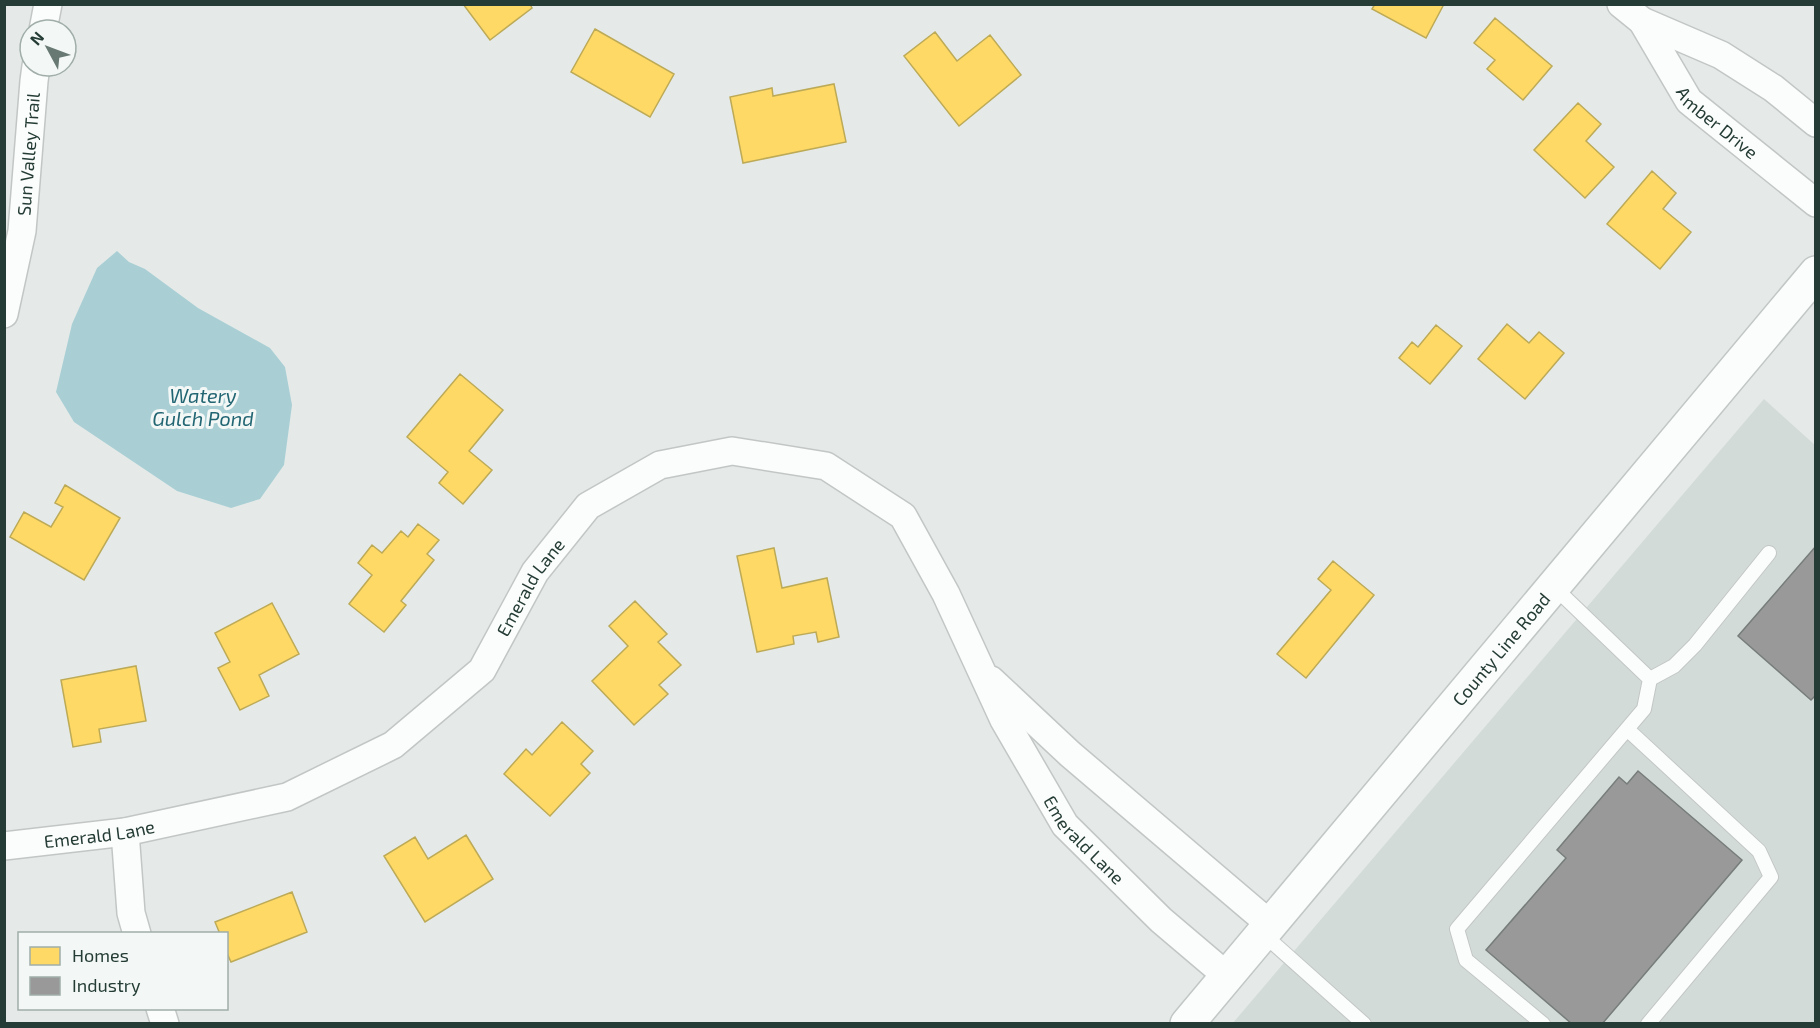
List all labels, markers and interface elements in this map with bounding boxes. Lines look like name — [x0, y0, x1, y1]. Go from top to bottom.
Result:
north arrow — [18, 18, 78, 78]
text: N — [25, 27, 47, 48]
street label: Amber Drive — [1672, 82, 1763, 163]
street label: Sun Valley Trail — [12, 91, 44, 217]
water label: Watery Gulch Pond — [152, 383, 254, 430]
street label: Emerald Lane — [491, 534, 569, 640]
street label: County Line Road — [1447, 588, 1555, 710]
street label: Emerald Lane — [1039, 792, 1129, 889]
street label: Emerald Lane — [43, 815, 157, 852]
legend — [18, 932, 228, 1010]
text: Homes — [72, 944, 129, 966]
text: Industry — [72, 974, 141, 996]

